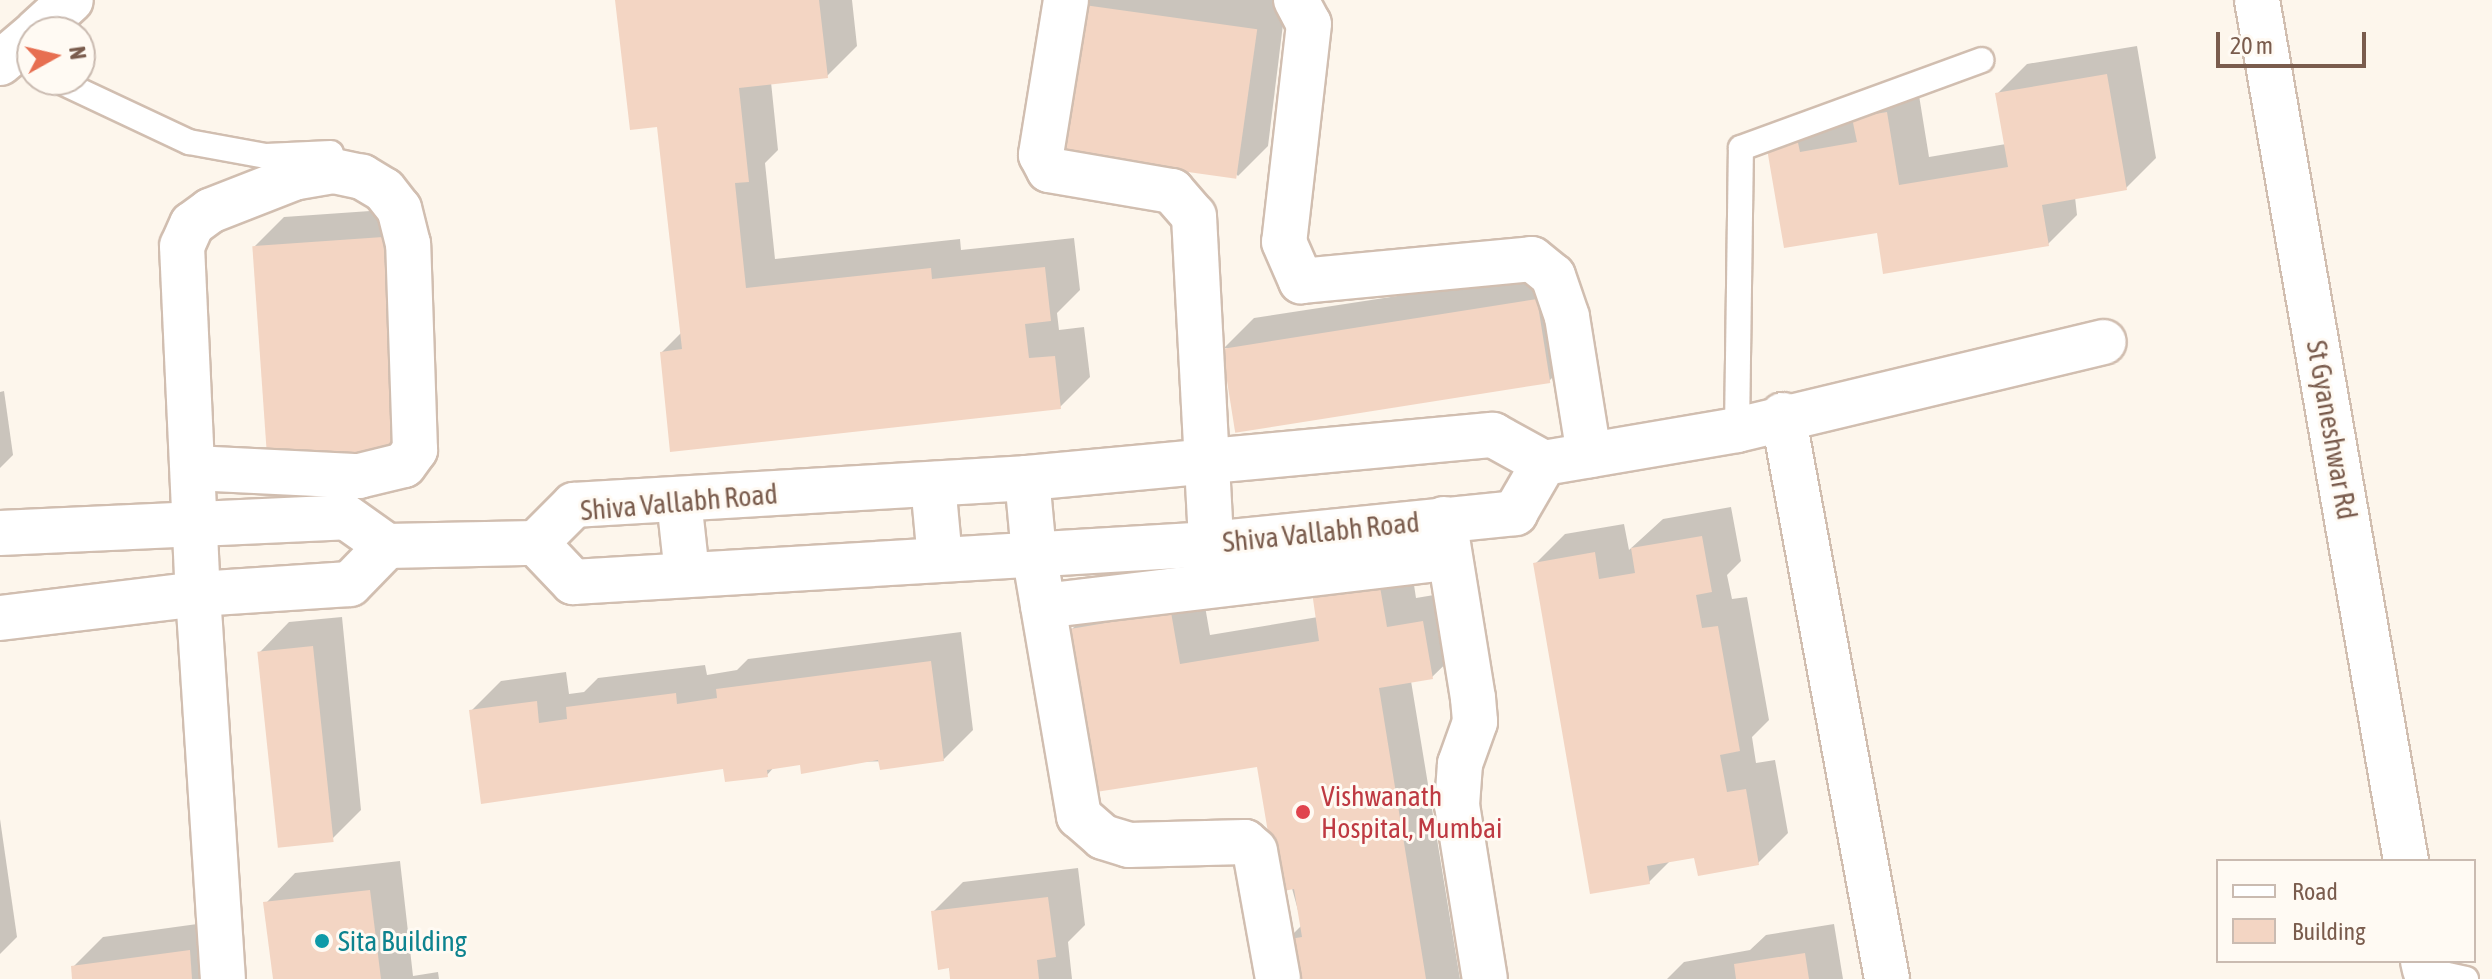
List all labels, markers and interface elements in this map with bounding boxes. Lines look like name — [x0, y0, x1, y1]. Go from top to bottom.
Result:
north arrow — [16, 16, 96, 96]
scale bar — [2220, 16, 2370, 66]
text: 20 m — [2230, 32, 2273, 59]
text: N — [64, 45, 92, 61]
street label: St Gyaneshwar Rd — [2300, 338, 2364, 522]
street label: Shiva Vallabh Road — [579, 477, 779, 527]
street label: Shiva Vallabh Road — [1221, 505, 1421, 559]
place label: Vishwanath Hospital, Mumbai — [1321, 779, 1503, 845]
marker: Vishwanath Hospital, Mumbai — [1292, 801, 1314, 823]
legend — [2216, 859, 2476, 963]
text: Road — [2292, 878, 2338, 905]
text: Building — [2292, 918, 2365, 945]
place label: Sita Building — [338, 924, 467, 958]
marker: Sita Building — [313, 932, 331, 950]

